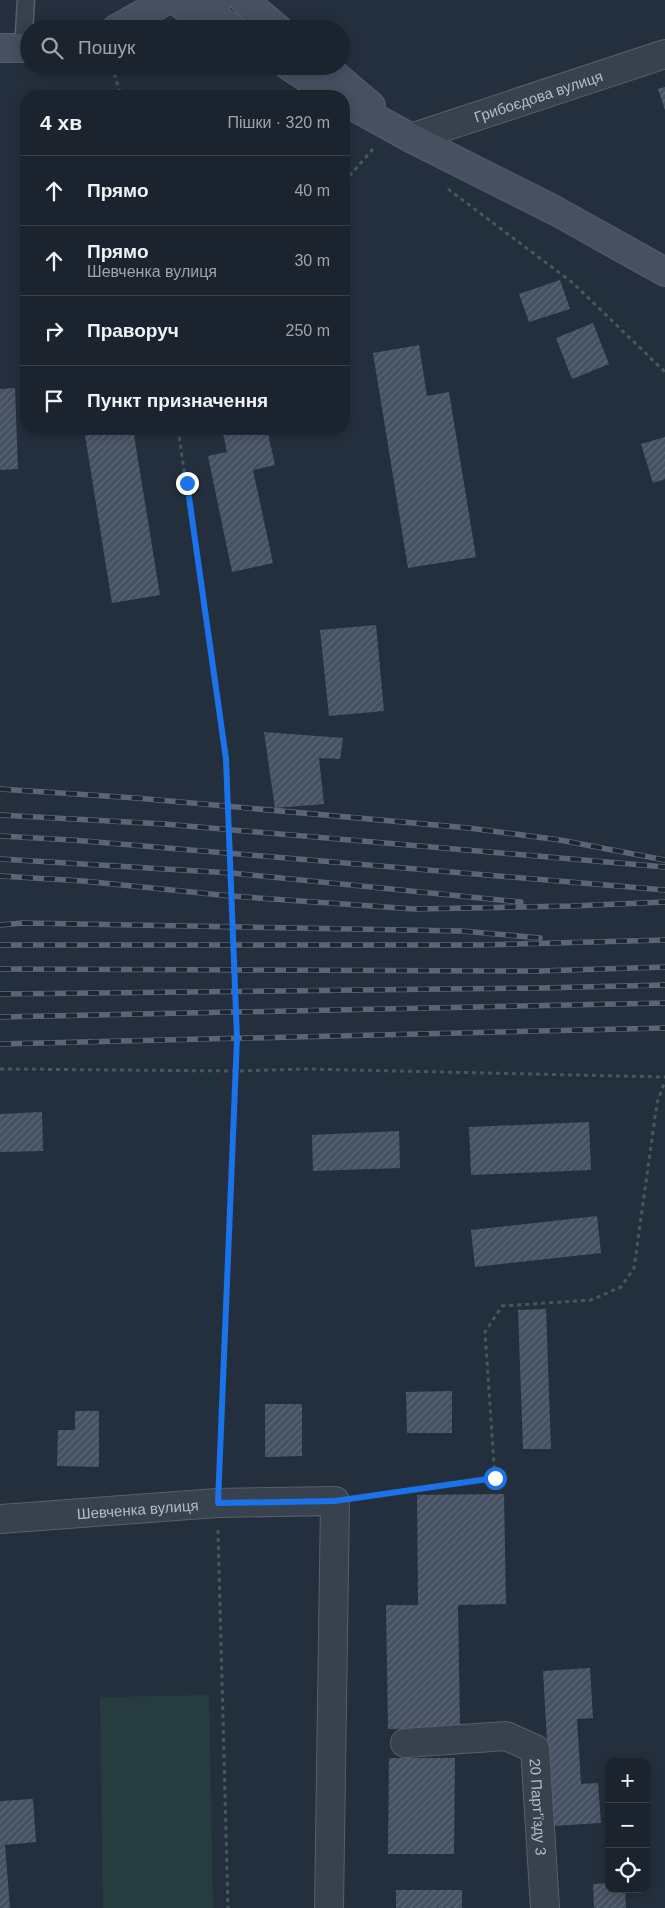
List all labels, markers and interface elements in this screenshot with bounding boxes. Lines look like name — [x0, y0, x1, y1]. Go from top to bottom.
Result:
search box — [20, 20, 350, 75]
icon: search — [38, 34, 66, 62]
text: Пошук — [78, 37, 135, 58]
street label: Грибоєдова вулиця — [472, 67, 605, 125]
text: 4 хв — [40, 111, 82, 134]
text: Пішки · 320 m — [227, 114, 330, 131]
icon: ahead — [40, 177, 68, 205]
text: Прямо — [87, 180, 149, 201]
text: 40 m — [294, 182, 330, 199]
text: Прямо — [87, 241, 149, 262]
icon: ahead — [40, 247, 68, 275]
text: 30 m — [294, 252, 330, 269]
text: Шевченка вулиця — [87, 263, 217, 280]
icon: right — [40, 317, 68, 345]
text: Праворуч — [87, 320, 179, 341]
text: 250 m — [286, 322, 330, 339]
icon: arrive — [40, 387, 68, 415]
text: Пункт призначення — [87, 390, 268, 411]
route end — [176, 472, 199, 495]
route start — [484, 1467, 507, 1490]
street label: Шевченка вулиця — [76, 1496, 199, 1522]
street label: 20 Парт'їзду 3 — [527, 1758, 550, 1856]
map controls — [605, 1758, 650, 1893]
button: + — [605, 1758, 650, 1803]
button: − — [605, 1803, 650, 1848]
button: locate — [605, 1848, 650, 1893]

